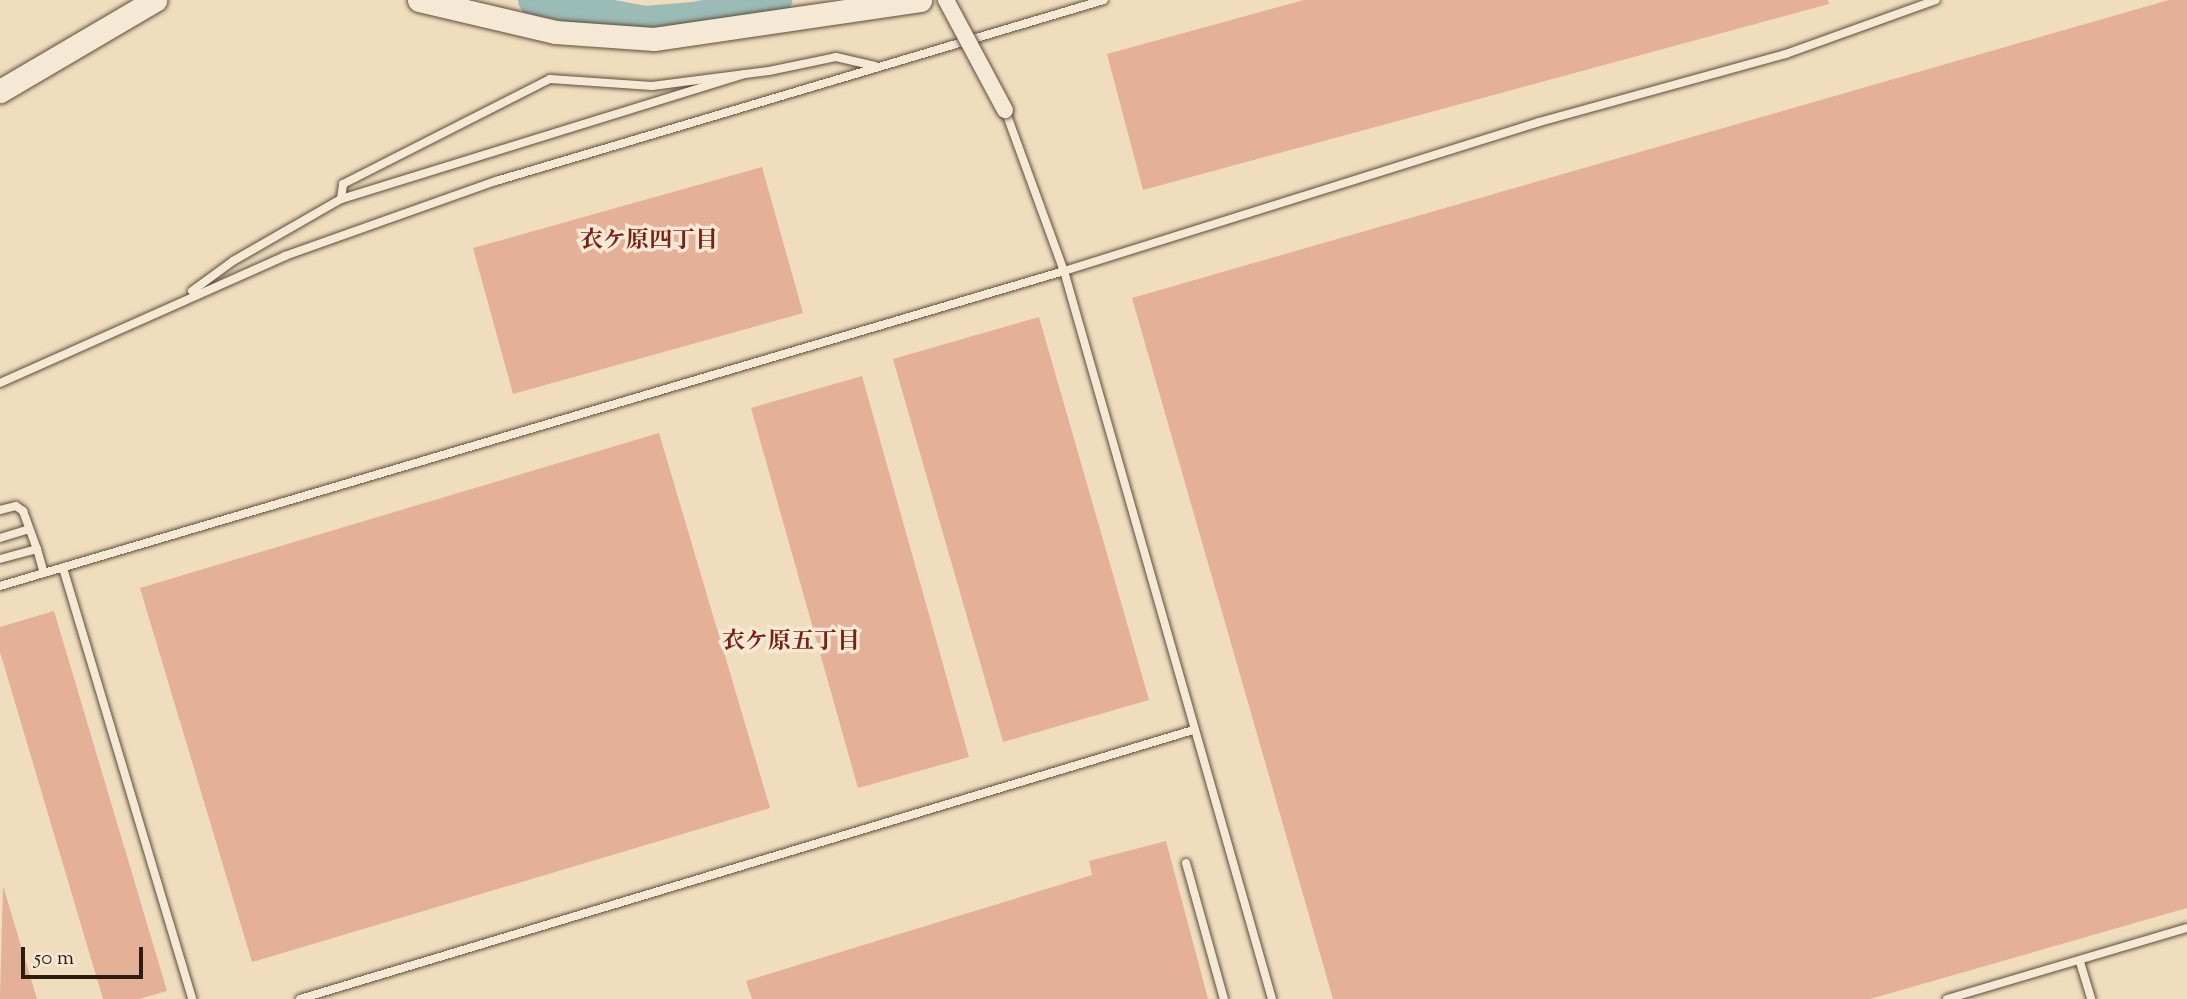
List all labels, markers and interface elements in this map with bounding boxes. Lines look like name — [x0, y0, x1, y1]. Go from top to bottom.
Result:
district label: 衣ケ原四丁目 — [580, 228, 718, 256]
district label: 衣ケ原五丁目 — [722, 629, 860, 657]
scale bar — [24, 932, 147, 976]
text: 50 m — [34, 944, 74, 974]

